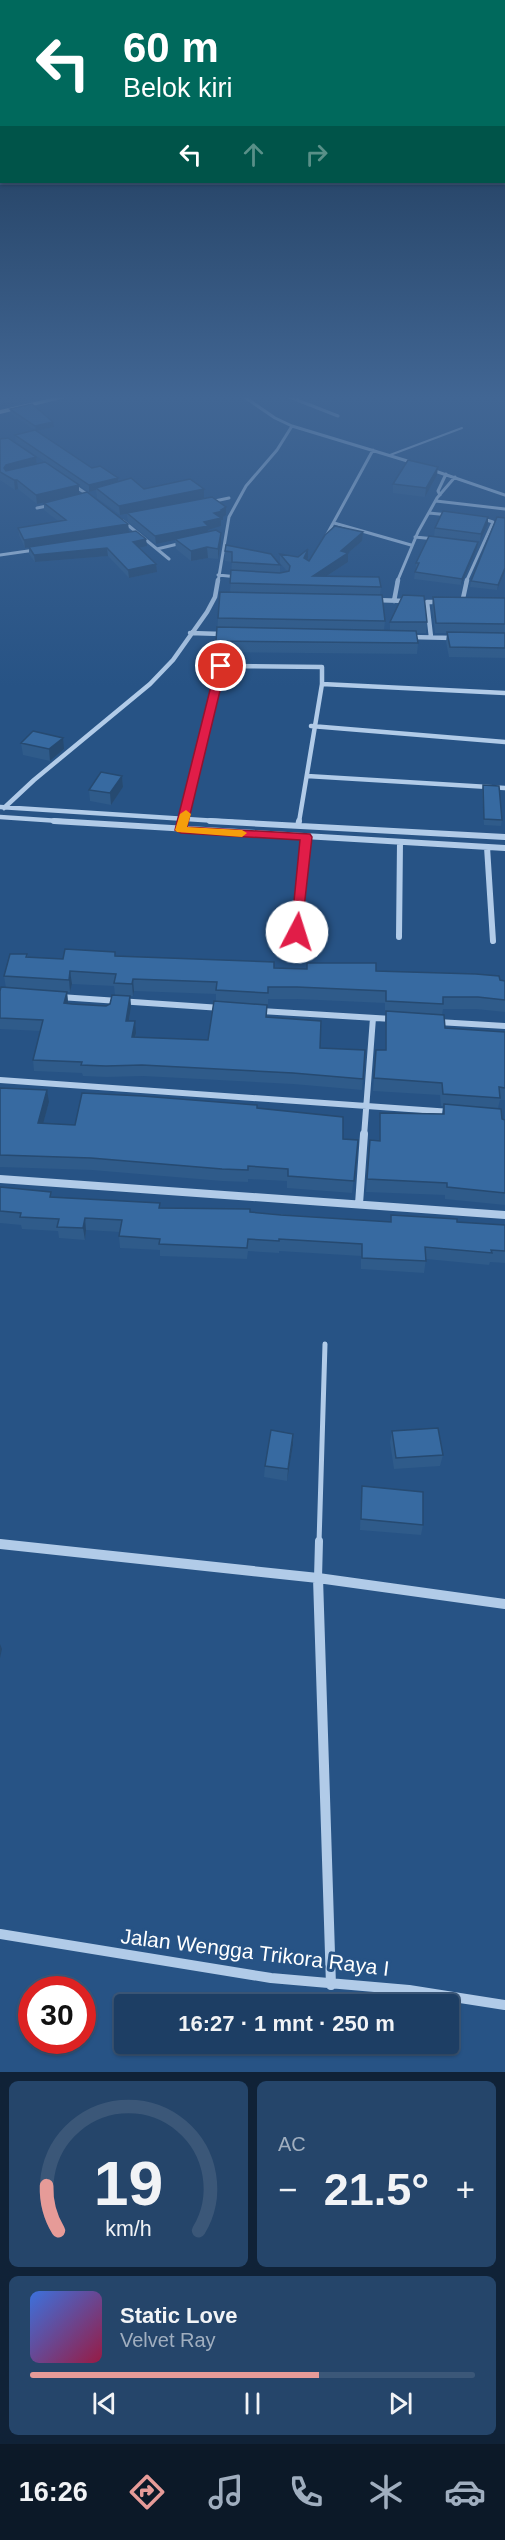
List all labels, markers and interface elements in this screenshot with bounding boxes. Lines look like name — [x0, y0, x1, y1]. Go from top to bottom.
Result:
icon: left — [24, 24, 102, 102]
text: 60 m — [123, 24, 219, 71]
text: Belok kiri — [123, 73, 233, 103]
icon: left — [174, 138, 207, 171]
icon: ahead — [237, 138, 270, 171]
icon: right — [300, 138, 333, 171]
pin — [195, 640, 246, 691]
icon: arrive — [204, 649, 237, 682]
position arrow — [265, 900, 329, 964]
street label: Jalan Wengga Trikora Raya I — [119, 1924, 391, 1980]
speed limit sign: 30 — [18, 1976, 96, 2054]
text: 16:27 · 1 mnt · 250 m — [178, 2011, 395, 2036]
text: AC — [278, 2133, 306, 2155]
text: 19 — [94, 2149, 163, 2218]
text: 21.5° — [324, 2164, 429, 2215]
text: − — [278, 2171, 297, 2208]
text: + — [456, 2171, 475, 2208]
text: km/h — [105, 2217, 152, 2241]
text: Static Love — [120, 2303, 237, 2328]
text: Velvet Ray — [120, 2329, 216, 2351]
icon: previous — [88, 2387, 121, 2420]
icon: pause — [236, 2387, 269, 2420]
icon: next — [384, 2387, 417, 2420]
icon: directions — [126, 2471, 168, 2513]
icon: music — [205, 2471, 247, 2513]
icon: phone — [285, 2471, 327, 2513]
icon: climate — [365, 2471, 407, 2513]
icon: car — [444, 2471, 486, 2513]
text: 16:26 — [19, 2477, 88, 2507]

